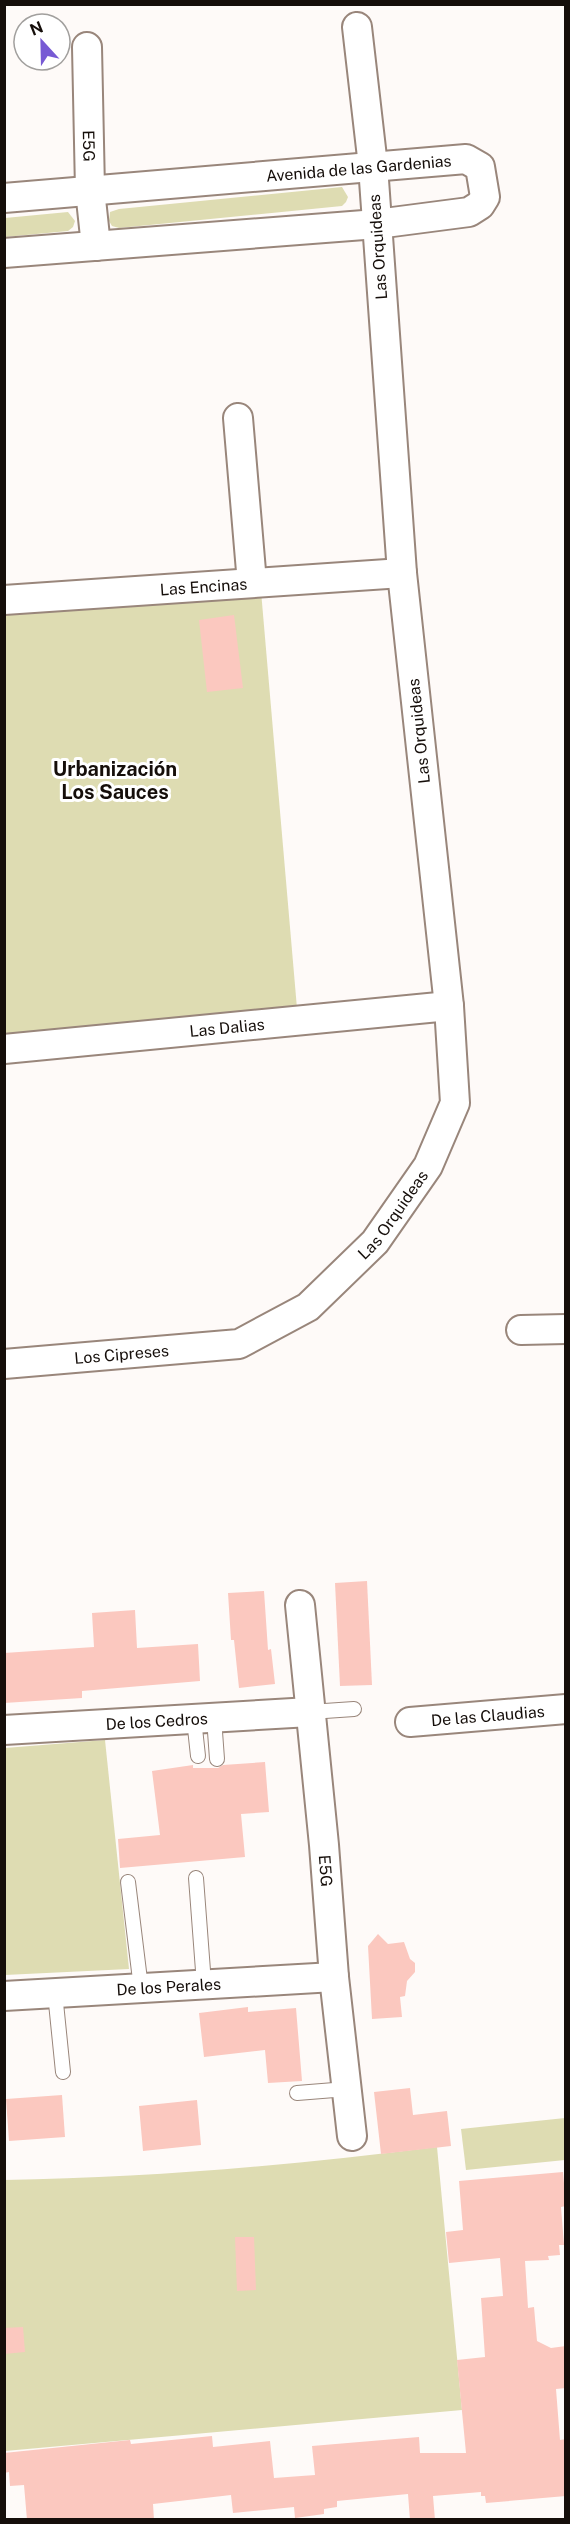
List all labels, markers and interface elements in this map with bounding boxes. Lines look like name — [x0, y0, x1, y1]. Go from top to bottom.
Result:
north arrow — [12, 12, 72, 72]
text: N — [27, 17, 46, 40]
street label: E5G — [79, 130, 99, 162]
street label: Avenida de las Gardenias — [265, 151, 452, 185]
street label: Las Orquideas — [365, 194, 391, 300]
street label: Las Encinas — [159, 574, 248, 599]
street label: Las Orquideas — [404, 677, 434, 785]
district label: Urbanización Los Sauces — [53, 757, 177, 804]
street label: Las Dalias — [189, 1014, 265, 1041]
street label: Las Orquideas — [354, 1167, 432, 1263]
street label: Los Cipreses — [73, 1341, 170, 1367]
street label: De las Claudias — [430, 1701, 545, 1730]
street label: De los Cedros — [105, 1709, 208, 1734]
street label: E5G — [315, 1854, 337, 1887]
street label: De los Perales — [116, 1974, 222, 1999]

